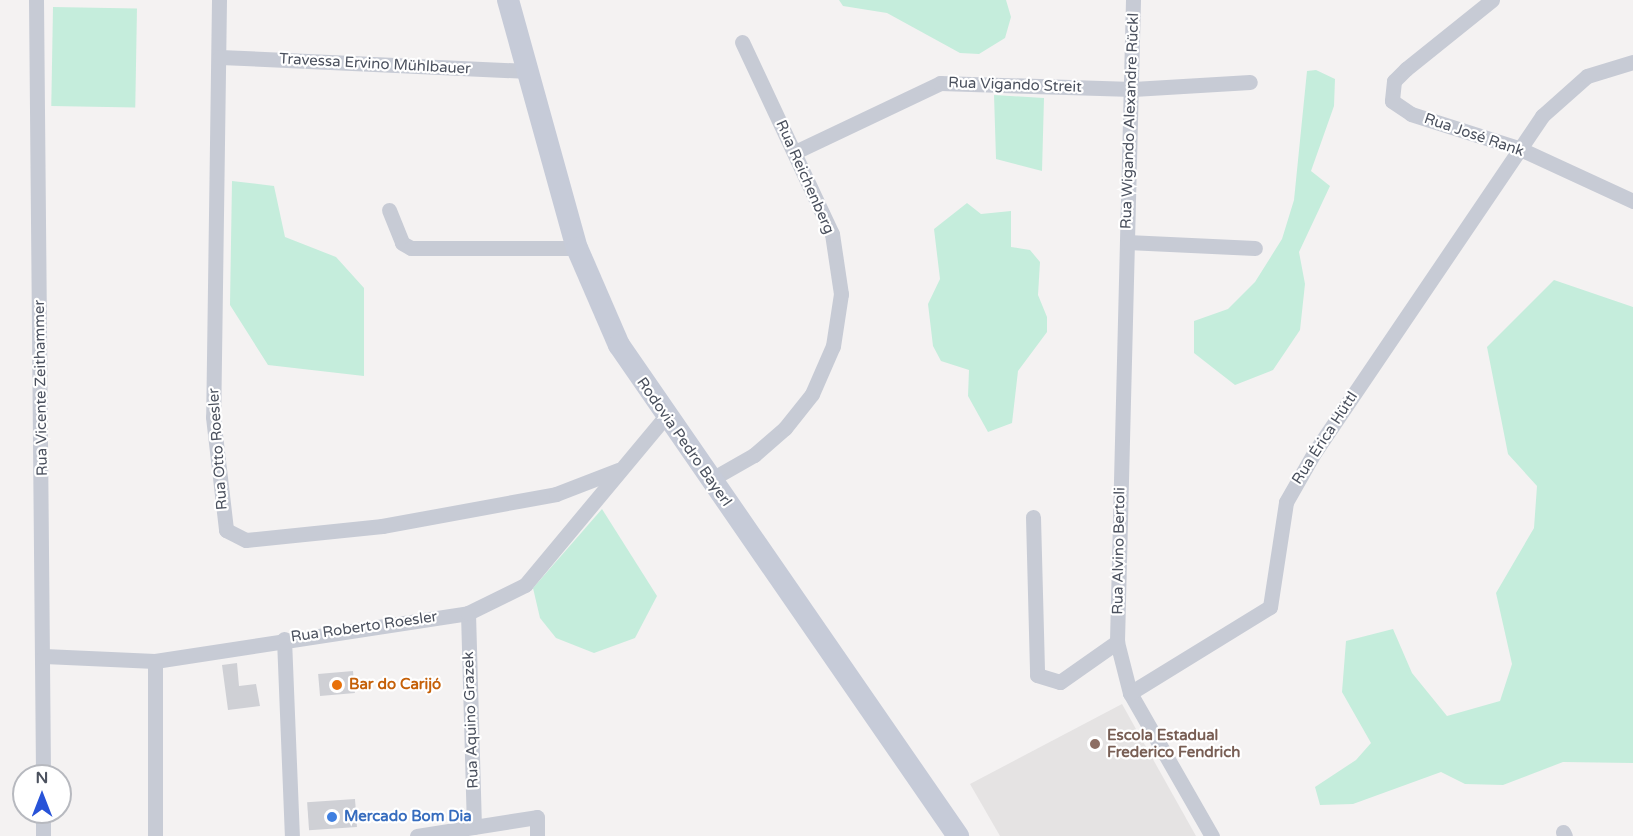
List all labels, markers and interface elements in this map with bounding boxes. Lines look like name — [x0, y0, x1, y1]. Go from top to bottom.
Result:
street label: Rua Wigando Alexandre Rückl — [1117, 13, 1143, 229]
street label: Travessa Ervino Mühlbauer — [279, 50, 471, 78]
street label: Rua Vigando Streit — [948, 74, 1082, 96]
street label: Rua José Rank — [1422, 110, 1526, 160]
street label: Rua Reichenberg — [772, 117, 838, 237]
street label: Rua Vicente Zeithammer — [30, 300, 52, 476]
street label: Rodovia Pedro Bayerl — [633, 374, 735, 510]
street label: Rua Otto Roesler — [205, 387, 231, 511]
street label: Rua Érica Hüttl — [1288, 388, 1362, 488]
street label: Rua Alvino Bertoli — [1109, 487, 1129, 615]
street label: Rua Roberto Roesler — [290, 608, 438, 646]
street label: Rua Aquino Grazek — [460, 651, 482, 789]
place label: Bar do Carijó — [349, 676, 441, 694]
marker: Bar do Carijó — [330, 678, 344, 692]
place label: Escola Estadual Frederico Fendrich — [1107, 726, 1240, 761]
marker: Escola Estadual Frederico Fendrich — [1088, 737, 1102, 751]
north arrow — [12, 764, 72, 824]
text: N — [36, 768, 48, 788]
place label: Mercado Bom Dia — [344, 808, 472, 826]
marker: Mercado Bom Dia — [325, 810, 339, 824]

